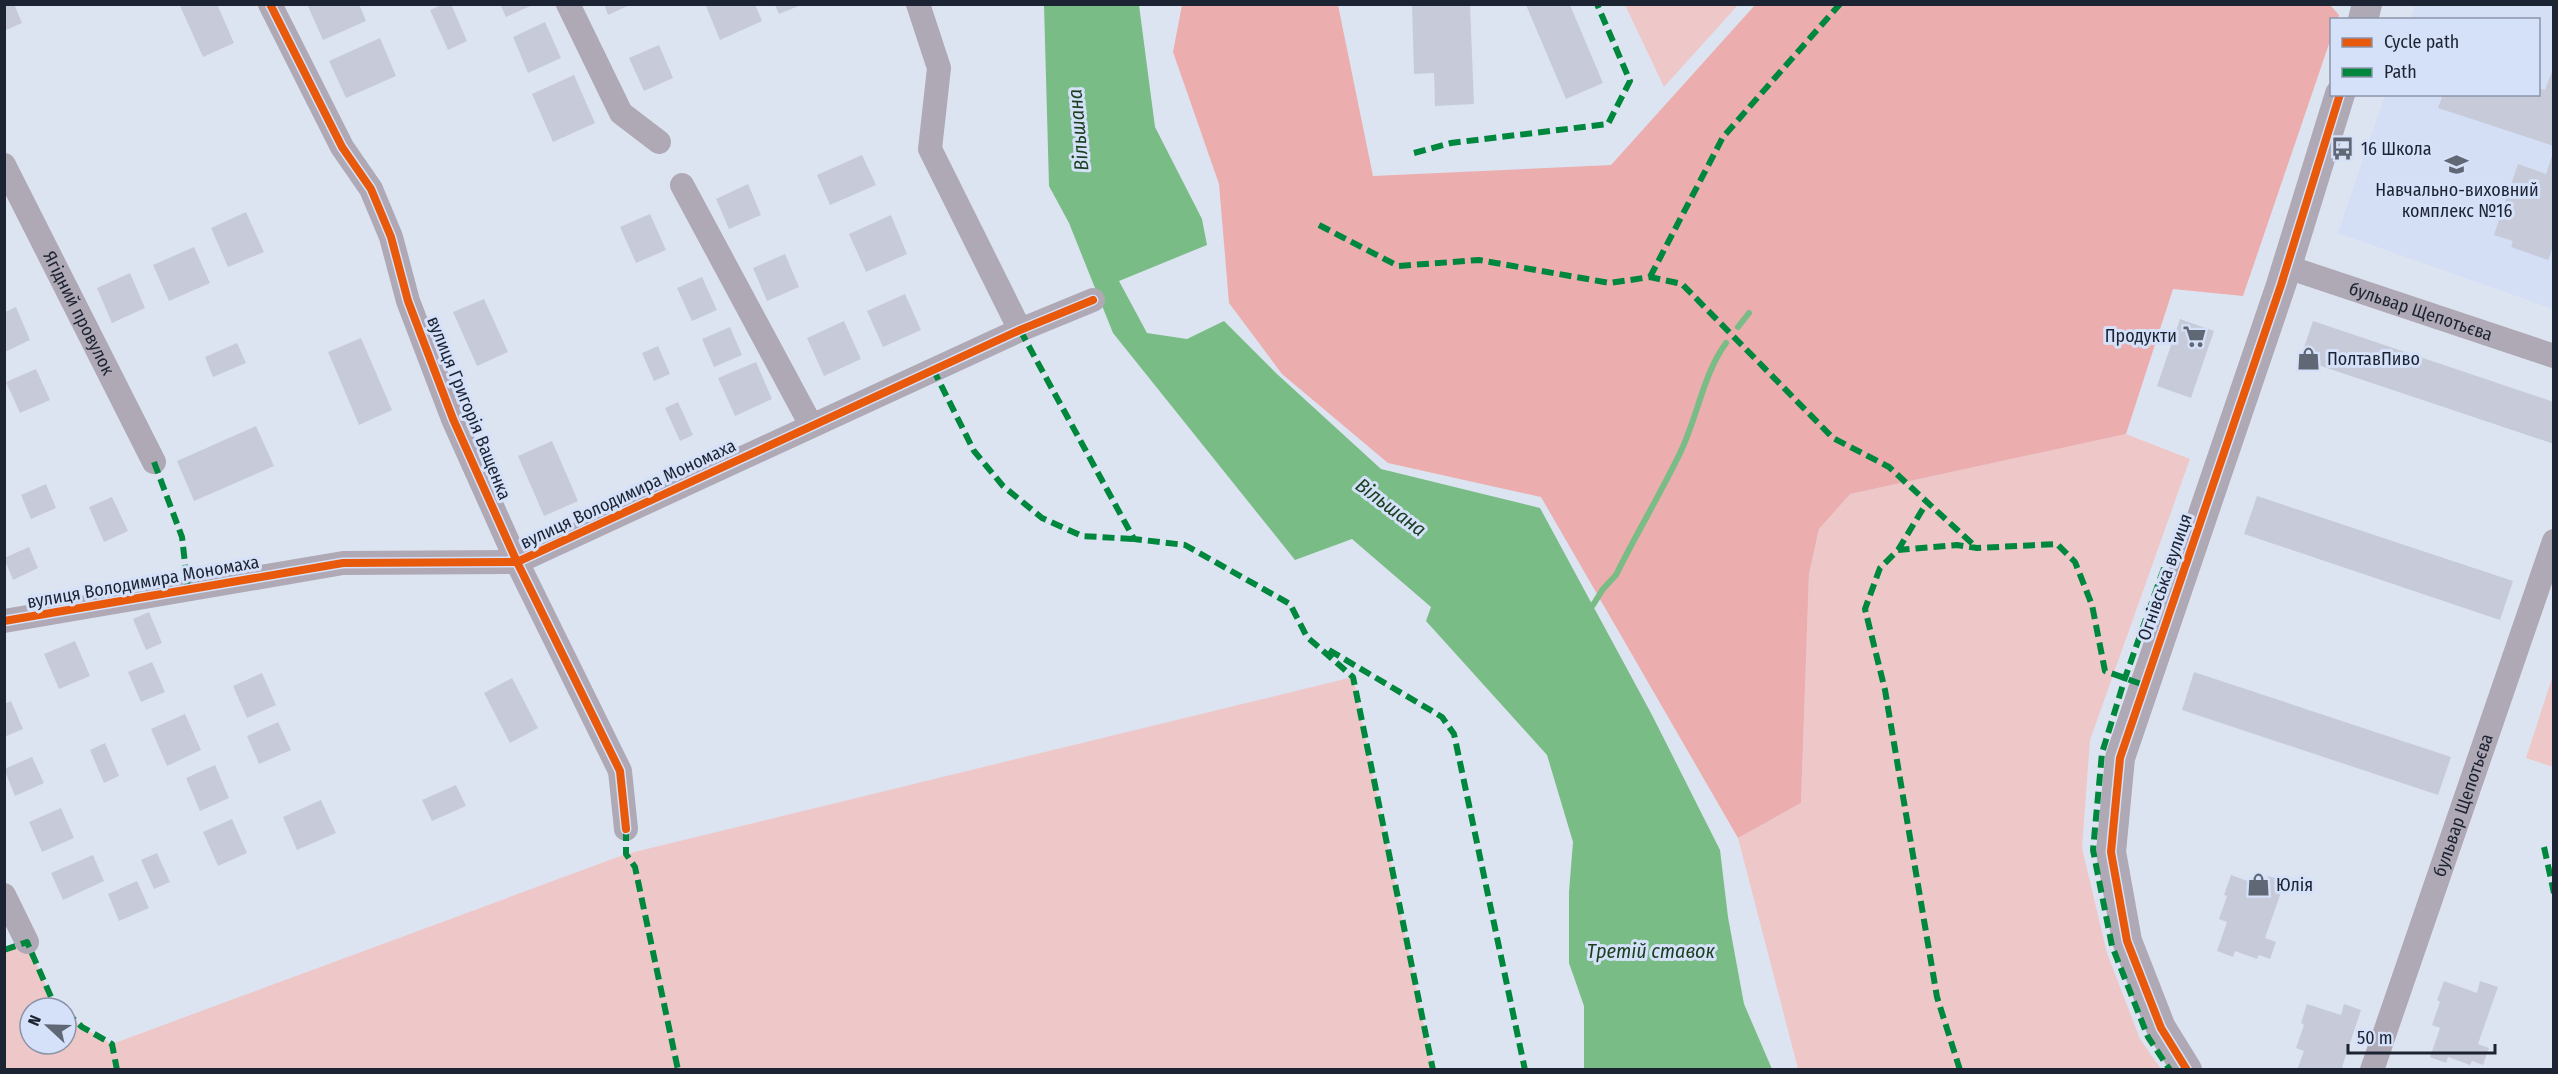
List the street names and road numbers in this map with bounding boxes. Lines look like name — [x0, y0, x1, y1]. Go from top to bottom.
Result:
street label: Ягідний провулок — [38, 247, 120, 379]
street label: бульвар Щепотьєва — [2346, 277, 2496, 346]
street label: вулиця Григорія Ващенка — [422, 313, 516, 503]
street label: вулиця Володимира Мономаха — [517, 434, 739, 554]
street label: Огнівська вулиця — [2133, 511, 2197, 643]
street label: вулиця Володимира Мономаха — [25, 551, 261, 613]
street label: бульвар Щепотьєва — [2428, 731, 2498, 880]

